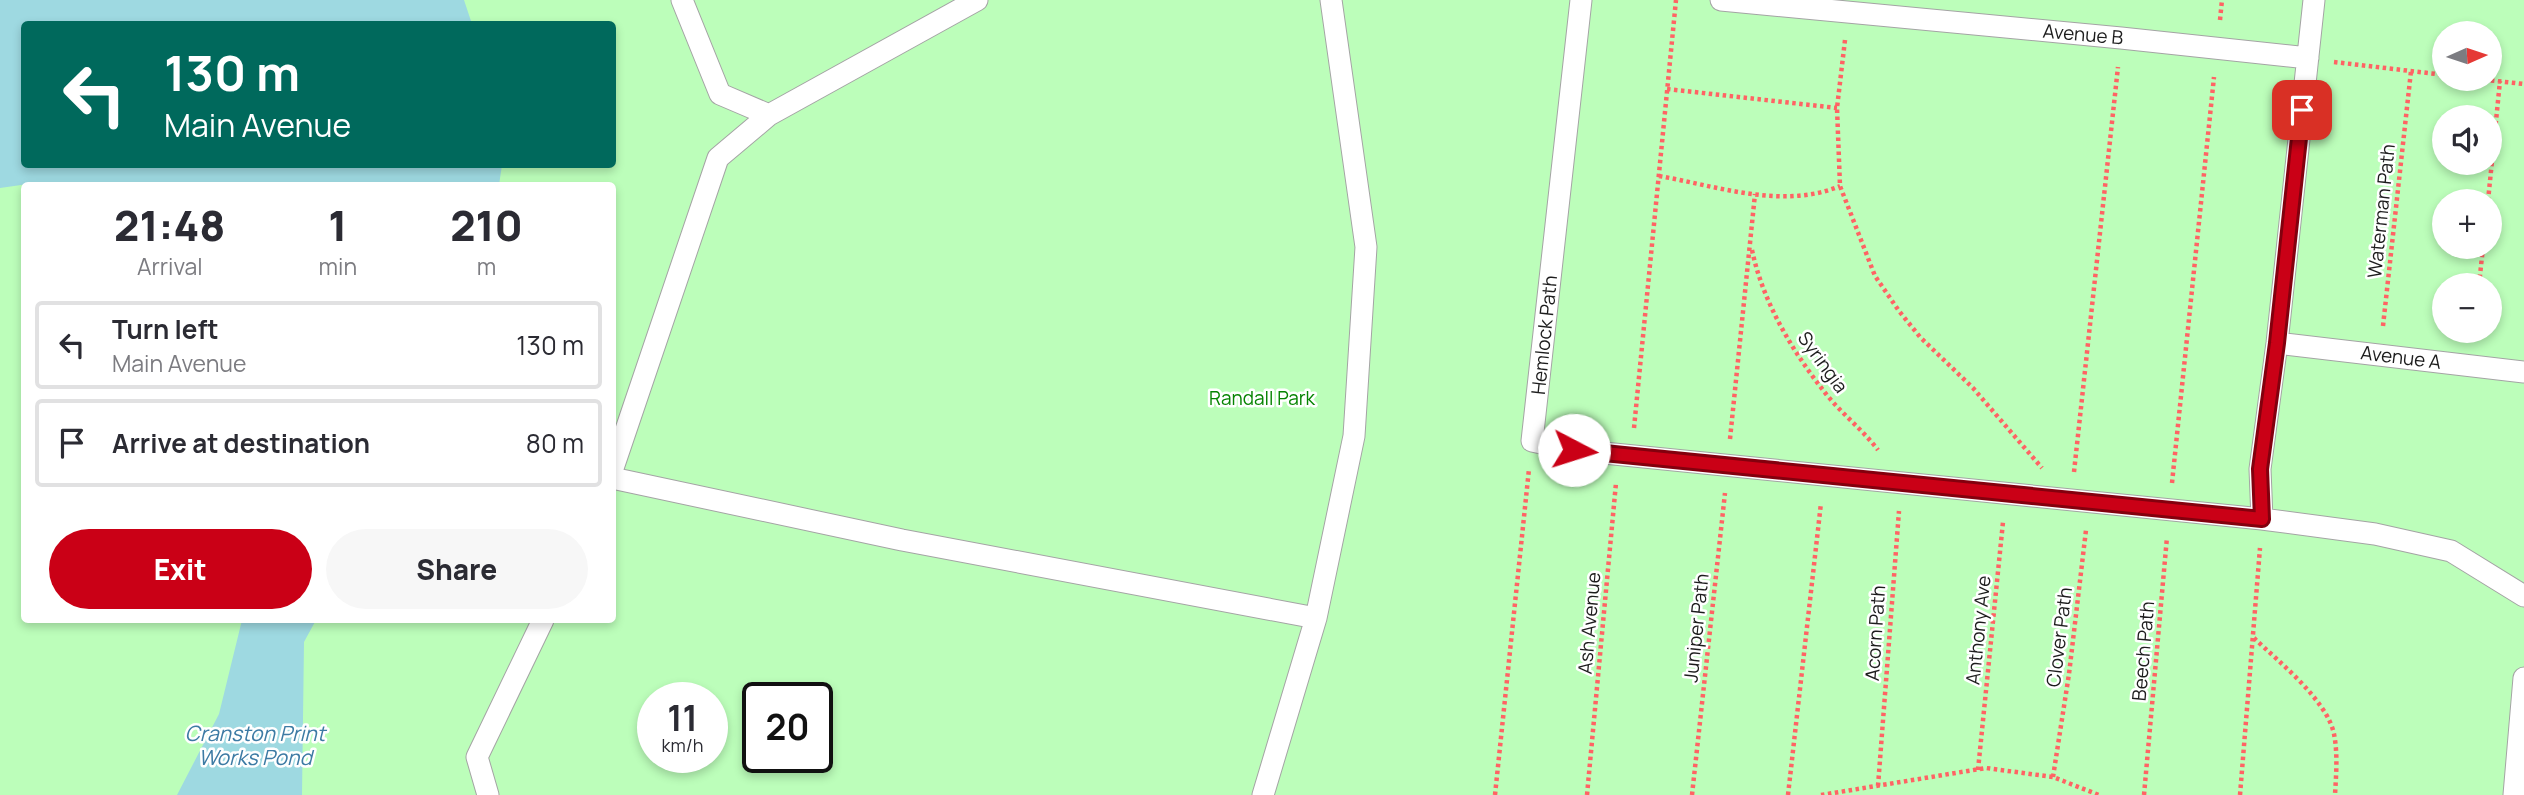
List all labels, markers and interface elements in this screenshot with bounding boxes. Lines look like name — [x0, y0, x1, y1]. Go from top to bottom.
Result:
street label: Avenue B — [2042, 18, 2125, 50]
north arrow — [2432, 21, 2502, 91]
map controls — [2432, 21, 2502, 343]
text: 130 m — [164, 39, 300, 106]
icon: left — [49, 49, 140, 140]
pin — [2272, 80, 2332, 140]
icon: arrive — [2283, 91, 2321, 129]
text: Main Avenue — [164, 103, 351, 147]
button: sound — [2432, 105, 2502, 175]
street label: Waterman Path — [2361, 143, 2401, 279]
button: + — [2432, 189, 2502, 259]
text: 21:48 — [114, 196, 226, 254]
text: 1 — [328, 196, 347, 254]
text: 210 — [450, 196, 523, 254]
text: Arrival — [137, 250, 203, 282]
text: min — [319, 250, 357, 282]
text: m — [477, 250, 496, 282]
button: − — [2432, 273, 2502, 343]
street label: Hemlock Path — [1525, 274, 1563, 396]
text: Turn left — [112, 311, 219, 347]
icon: left — [53, 326, 91, 364]
street label: Syringia — [1792, 326, 1854, 398]
text: 130 m — [516, 327, 584, 363]
street label: Avenue A — [2359, 339, 2443, 375]
text: Main Avenue — [112, 347, 246, 379]
park label: Randall Park — [1209, 385, 1316, 411]
position arrow — [1537, 413, 1611, 487]
icon: arrive — [53, 424, 91, 462]
text: Arrive at destination — [112, 425, 370, 461]
text: 80 m — [526, 425, 584, 461]
button: Exit — [49, 529, 312, 609]
button: Share — [326, 529, 588, 609]
street label: Ash Avenue — [1572, 571, 1606, 675]
street label: Juniper Path — [1677, 572, 1715, 684]
street label: Anthony Ave — [1959, 574, 1997, 686]
street label: Acorn Path — [1859, 584, 1891, 682]
street label: Clover Path — [2040, 586, 2078, 688]
street label: Beech Path — [2126, 600, 2160, 702]
speed limit sign: 20 — [742, 682, 833, 773]
text: 11 — [667, 694, 698, 742]
water label: Cranston Print Works Pond — [185, 719, 328, 771]
text: km/h — [662, 733, 703, 757]

